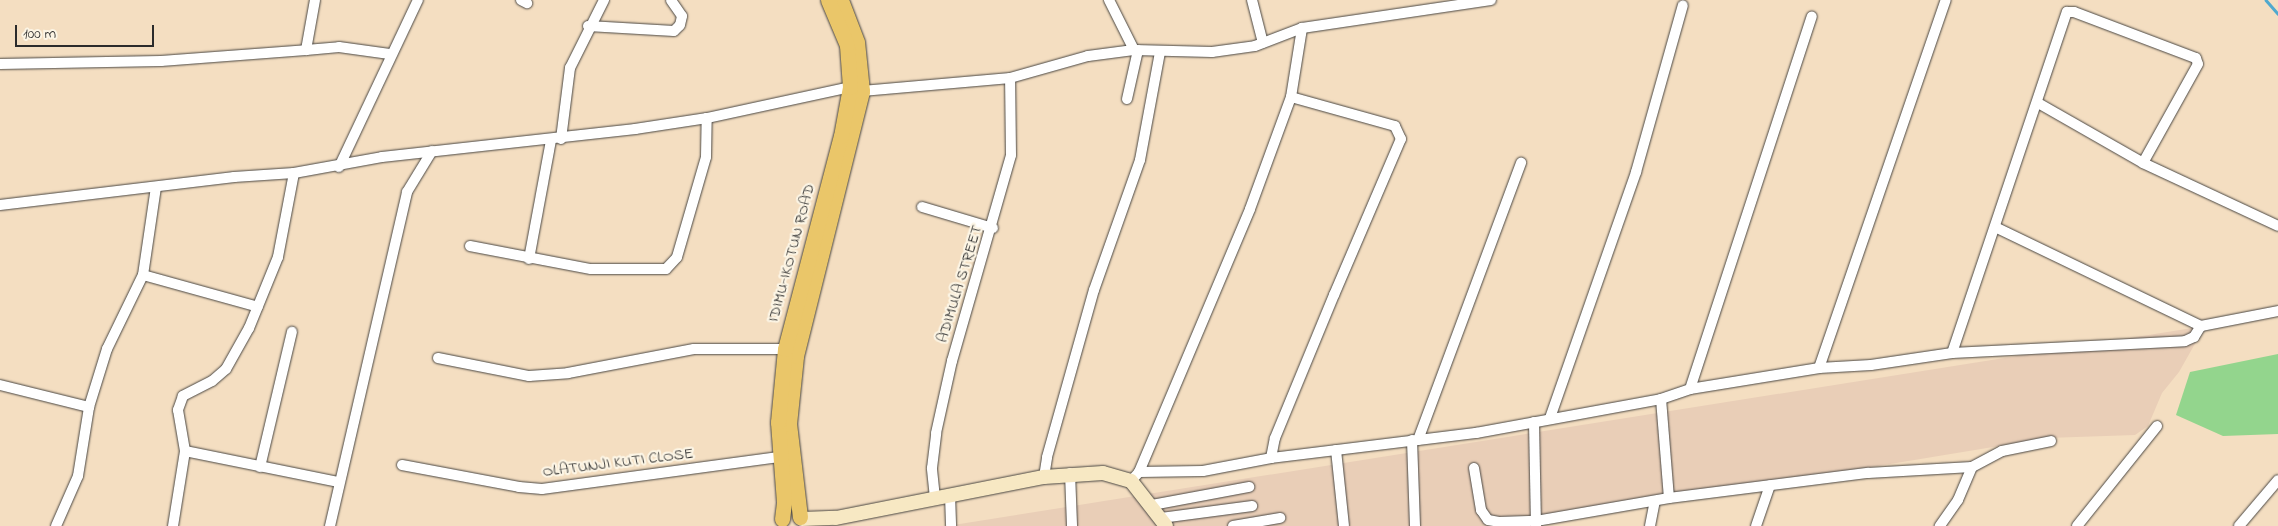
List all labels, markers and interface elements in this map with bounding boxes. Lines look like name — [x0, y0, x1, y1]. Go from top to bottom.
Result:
scale bar — [18, 15, 156, 47]
text: 100 m — [23, 23, 56, 45]
street label: IDIMU-IKOTUN ROAD — [764, 182, 820, 324]
street label: ADIMULA STREET — [933, 223, 987, 345]
street label: OLATUNJI KUTI CLOSE — [541, 444, 695, 482]

